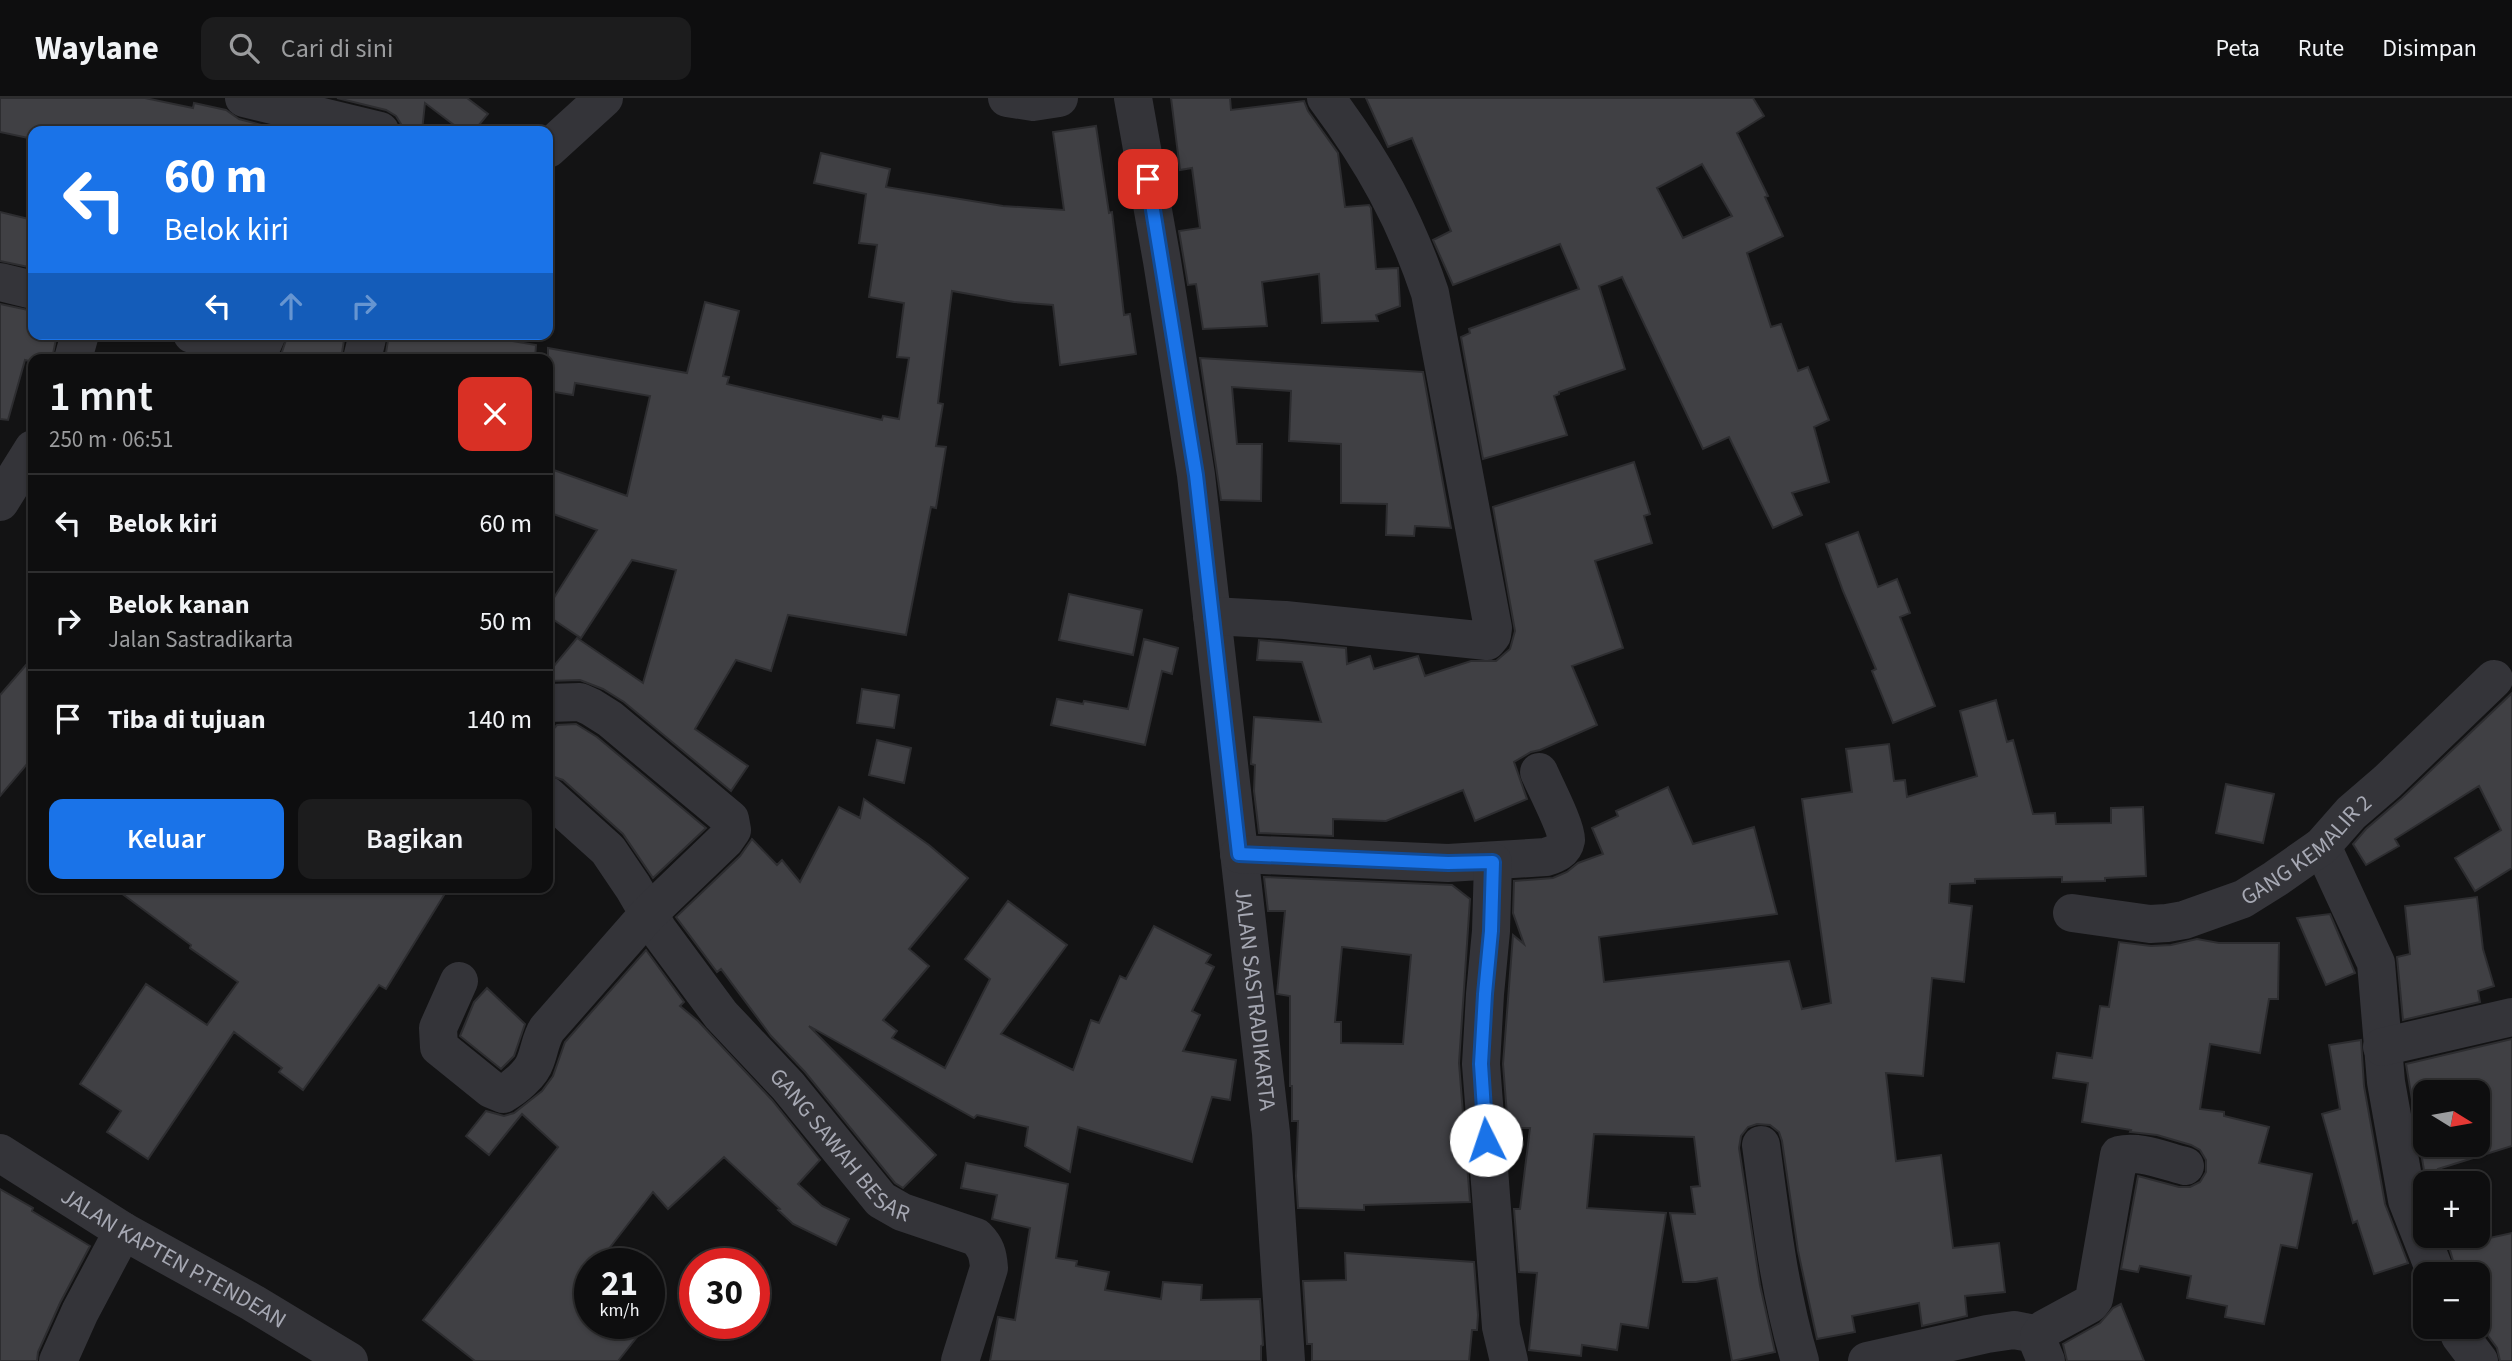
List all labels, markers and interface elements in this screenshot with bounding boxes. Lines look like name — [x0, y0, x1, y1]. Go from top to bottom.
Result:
search box — [201, 17, 691, 80]
text: Waylane — [35, 25, 159, 72]
icon: search — [225, 29, 263, 67]
text: Cari di sini — [281, 30, 393, 67]
text: Peta — [2215, 31, 2260, 66]
text: Rute — [2298, 31, 2344, 66]
text: Disimpan — [2382, 31, 2477, 66]
text: 60 m — [164, 142, 268, 212]
pin — [1118, 149, 1178, 209]
icon: left — [49, 154, 140, 245]
icon: arrive — [1129, 160, 1167, 198]
text: Belok kiri — [164, 207, 289, 253]
icon: left — [199, 287, 237, 325]
icon: ahead — [272, 287, 310, 325]
icon: right — [345, 287, 383, 325]
text: 1 mnt — [49, 367, 153, 427]
button: close — [458, 377, 532, 451]
text: 250 m · 06:51 — [49, 423, 173, 456]
icon: left — [49, 504, 87, 542]
text: Belok kiri — [108, 505, 217, 542]
text: 60 m — [479, 505, 532, 542]
text: Belok kanan — [108, 586, 250, 623]
icon: right — [49, 602, 87, 640]
text: 50 m — [479, 603, 532, 640]
text: Jalan Sastradikarta — [108, 623, 293, 656]
icon: arrive — [49, 700, 87, 738]
text: Tiba di tujuan — [108, 701, 266, 738]
text: 140 m — [466, 701, 532, 738]
street label: GANG KEMALIR 2 — [2234, 786, 2378, 913]
button: Keluar — [49, 799, 284, 879]
button: Bagikan — [298, 799, 532, 879]
street label: JALAN SASTRADIKARTA — [1227, 886, 1285, 1113]
street label: GANG SAWAH BESAR — [762, 1060, 914, 1230]
north arrow — [2413, 1080, 2490, 1157]
map controls — [2413, 1080, 2490, 1339]
position arrow — [1449, 1103, 1523, 1177]
button: + — [2413, 1171, 2490, 1248]
street label: JALAN KAPTEN P.TENDEAN — [55, 1179, 293, 1336]
speed limit sign: 30 — [679, 1248, 770, 1339]
text: 21 — [601, 1259, 638, 1309]
button: − — [2413, 1262, 2490, 1339]
text: km/h — [600, 1298, 639, 1323]

